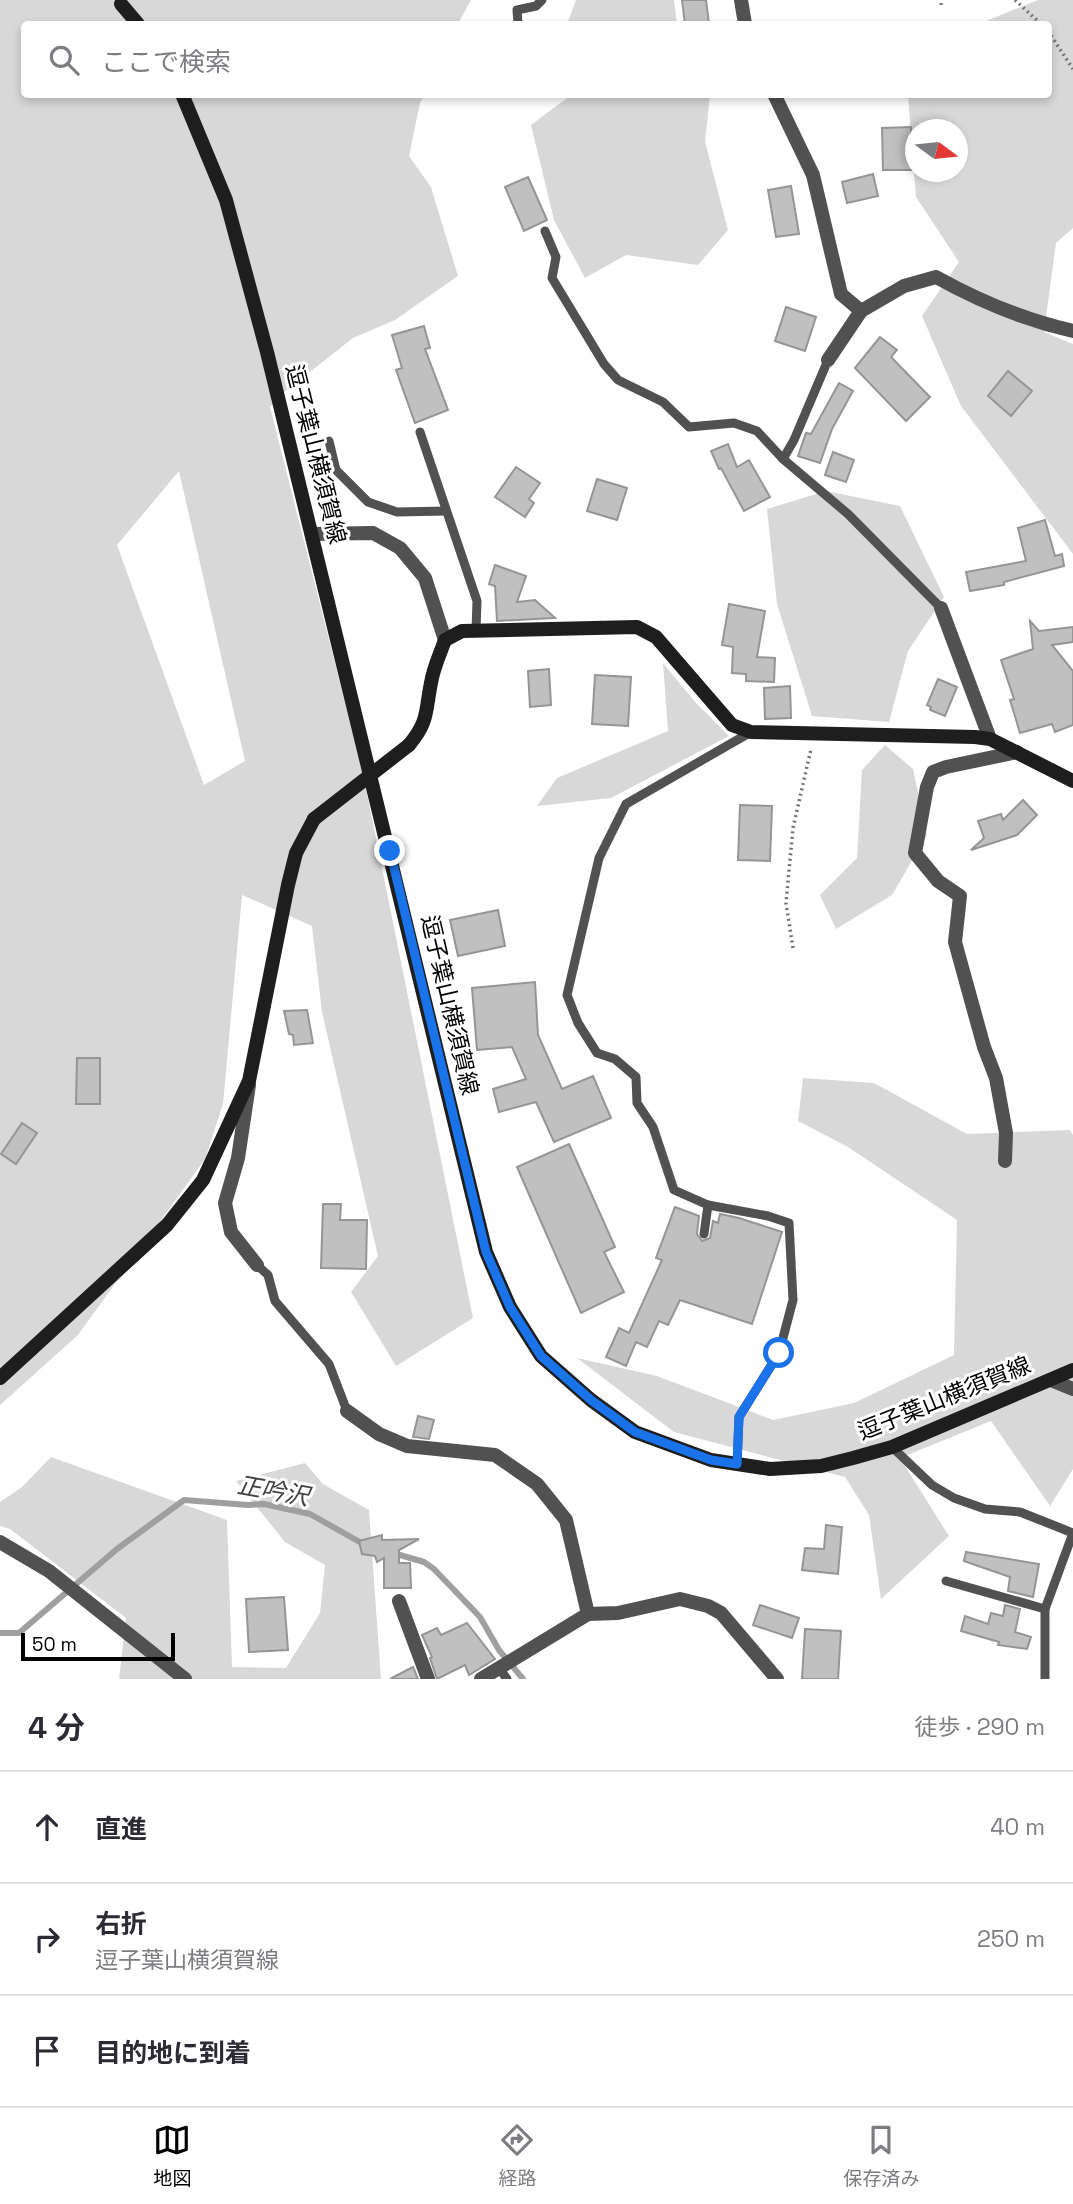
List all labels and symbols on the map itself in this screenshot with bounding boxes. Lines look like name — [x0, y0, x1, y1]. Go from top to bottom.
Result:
north arrow — [905, 119, 968, 182]
street label: 逗子葉山横須賀線 — [279, 361, 353, 547]
route end — [374, 835, 405, 866]
street label: 逗子葉山横須賀線 — [415, 912, 485, 1098]
route start — [763, 1337, 794, 1368]
street label: 逗子葉山横須賀線 — [853, 1350, 1035, 1446]
water label: 正吟沢 — [235, 1469, 314, 1513]
scale bar — [21, 1630, 175, 1662]

